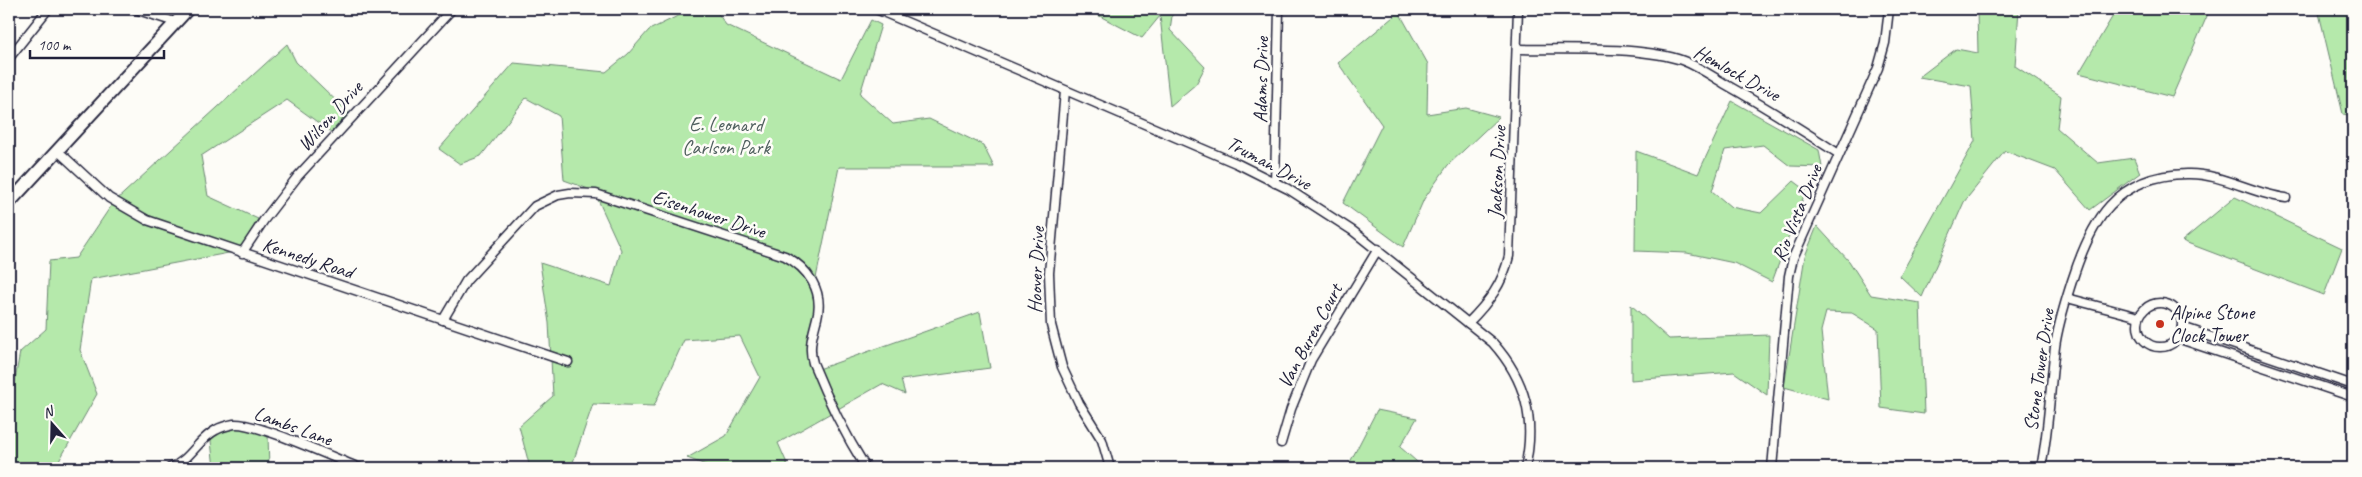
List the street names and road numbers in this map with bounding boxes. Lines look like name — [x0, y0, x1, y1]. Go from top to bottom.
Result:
street label: Adams Drive — [1248, 35, 1274, 123]
street label: Hemlock Drive — [1690, 39, 1786, 108]
street label: Wilson Drive — [292, 75, 369, 156]
street label: Jackson Drive — [1482, 124, 1512, 220]
street label: Truman Drive — [1222, 130, 1317, 196]
street label: Rio Vista Drive — [1766, 159, 1828, 265]
street label: Eisenhower Drive — [649, 184, 770, 244]
street label: Hoover Drive — [1022, 225, 1050, 314]
street label: Kennedy Road — [259, 232, 359, 285]
street label: Van Buren Court — [1272, 277, 1349, 392]
street label: Stone Tower Drive — [2018, 306, 2060, 433]
street label: Lambs Lane — [251, 400, 337, 452]

